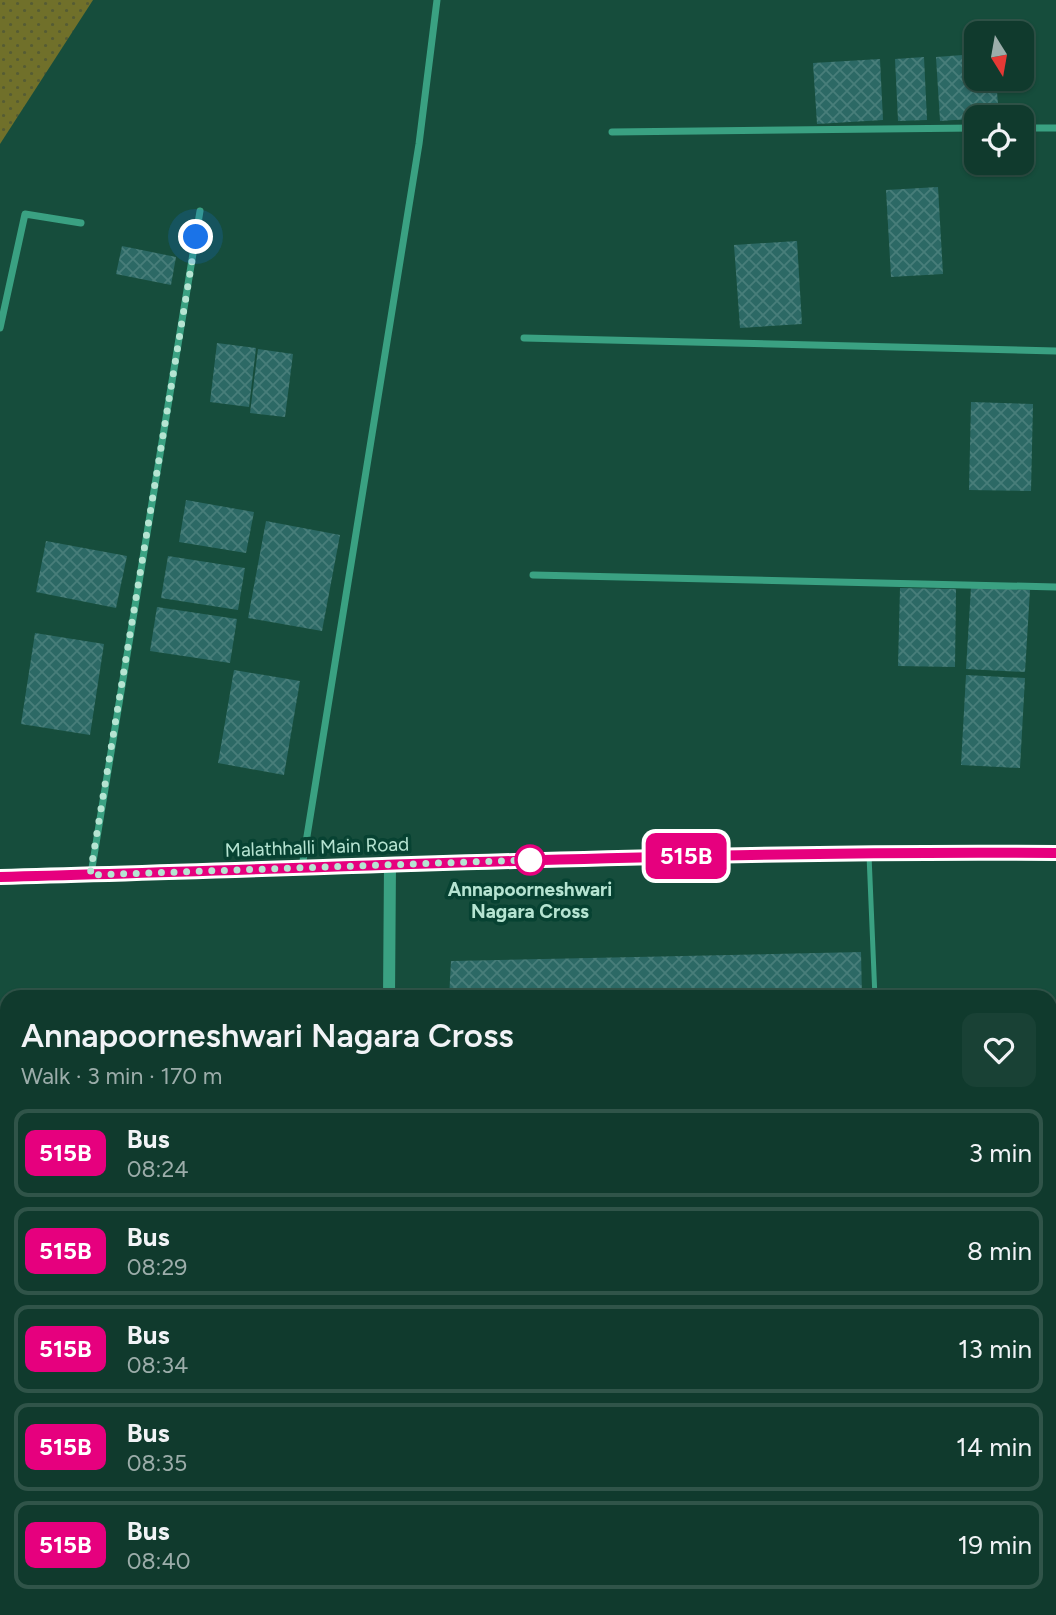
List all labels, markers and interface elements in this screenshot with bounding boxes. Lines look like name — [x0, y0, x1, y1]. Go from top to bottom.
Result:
north arrow — [964, 21, 1034, 91]
map controls — [964, 21, 1034, 175]
button: locate — [964, 105, 1034, 175]
your location — [178, 219, 213, 254]
street label: Malathhalli Main Road — [224, 832, 410, 862]
line badge: 515B — [637, 833, 735, 879]
text: 515B — [660, 841, 712, 870]
marker: Annapoorneshwari Nagara Cross — [515, 845, 545, 875]
place label: Annapoorneshwari Nagara Cross — [448, 878, 612, 923]
button: heart — [962, 1013, 1036, 1087]
text: Annapoorneshwari Nagara Cross — [21, 1016, 514, 1055]
text: Walk · 3 min · 170 m — [21, 1062, 222, 1090]
text: Bus — [127, 1123, 170, 1155]
text: 3 min — [969, 1137, 1032, 1169]
text: 515B — [39, 1138, 92, 1167]
text: 08:24 — [127, 1155, 189, 1183]
text: Bus — [127, 1221, 170, 1253]
text: 8 min — [967, 1235, 1032, 1267]
text: 515B — [39, 1236, 92, 1265]
text: 08:29 — [127, 1253, 187, 1281]
text: Bus — [127, 1319, 170, 1351]
text: 13 min — [958, 1333, 1032, 1365]
text: 515B — [39, 1334, 92, 1363]
text: 08:34 — [127, 1351, 188, 1379]
text: Bus — [127, 1417, 170, 1449]
text: 14 min — [956, 1431, 1032, 1463]
text: 515B — [39, 1432, 92, 1461]
text: 08:35 — [127, 1449, 187, 1477]
text: Bus — [127, 1515, 170, 1547]
text: 19 min — [957, 1529, 1032, 1561]
text: 515B — [39, 1530, 92, 1559]
text: 08:40 — [127, 1547, 190, 1575]

